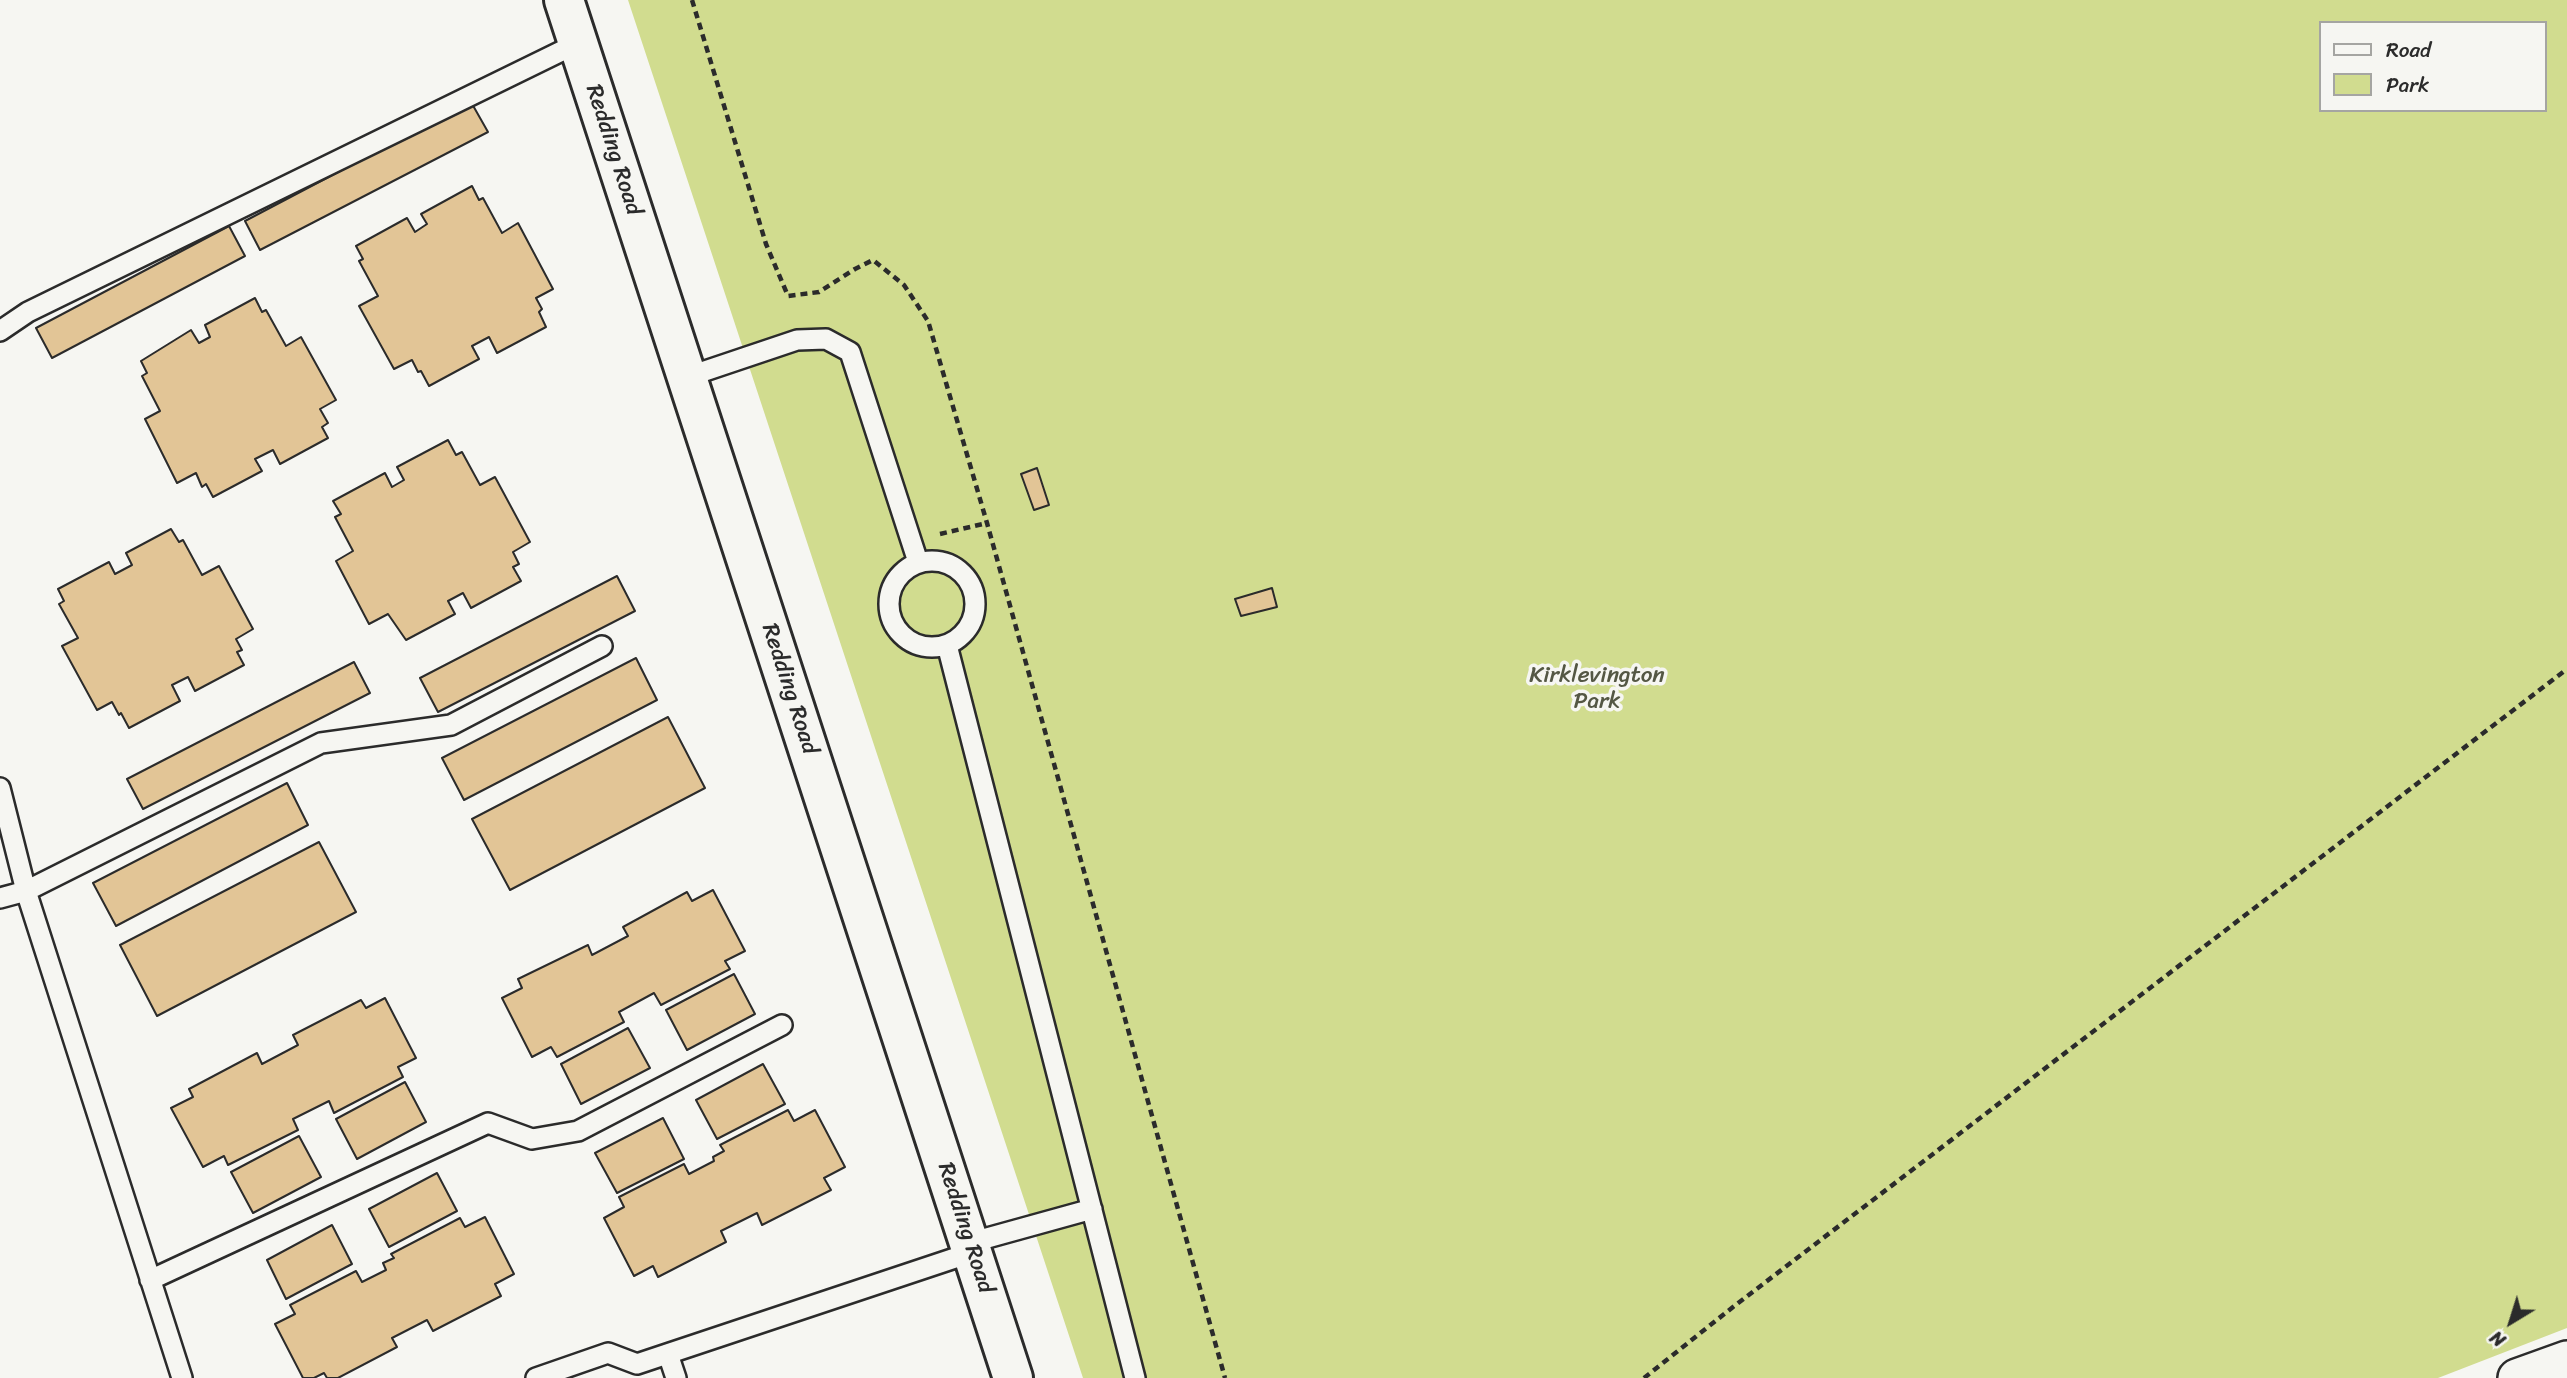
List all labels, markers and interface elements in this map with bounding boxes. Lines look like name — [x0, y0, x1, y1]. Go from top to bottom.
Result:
legend — [2318, 21, 2546, 112]
text: Road — [2386, 31, 2431, 69]
text: Park — [2386, 66, 2429, 104]
street label: Redding Road — [579, 81, 647, 219]
street label: Redding Road — [755, 620, 823, 758]
park label: Kirklevington Park — [1529, 662, 1665, 716]
street label: Redding Road — [931, 1159, 999, 1297]
north arrow — [2476, 1287, 2546, 1357]
text: N — [2482, 1322, 2513, 1356]

